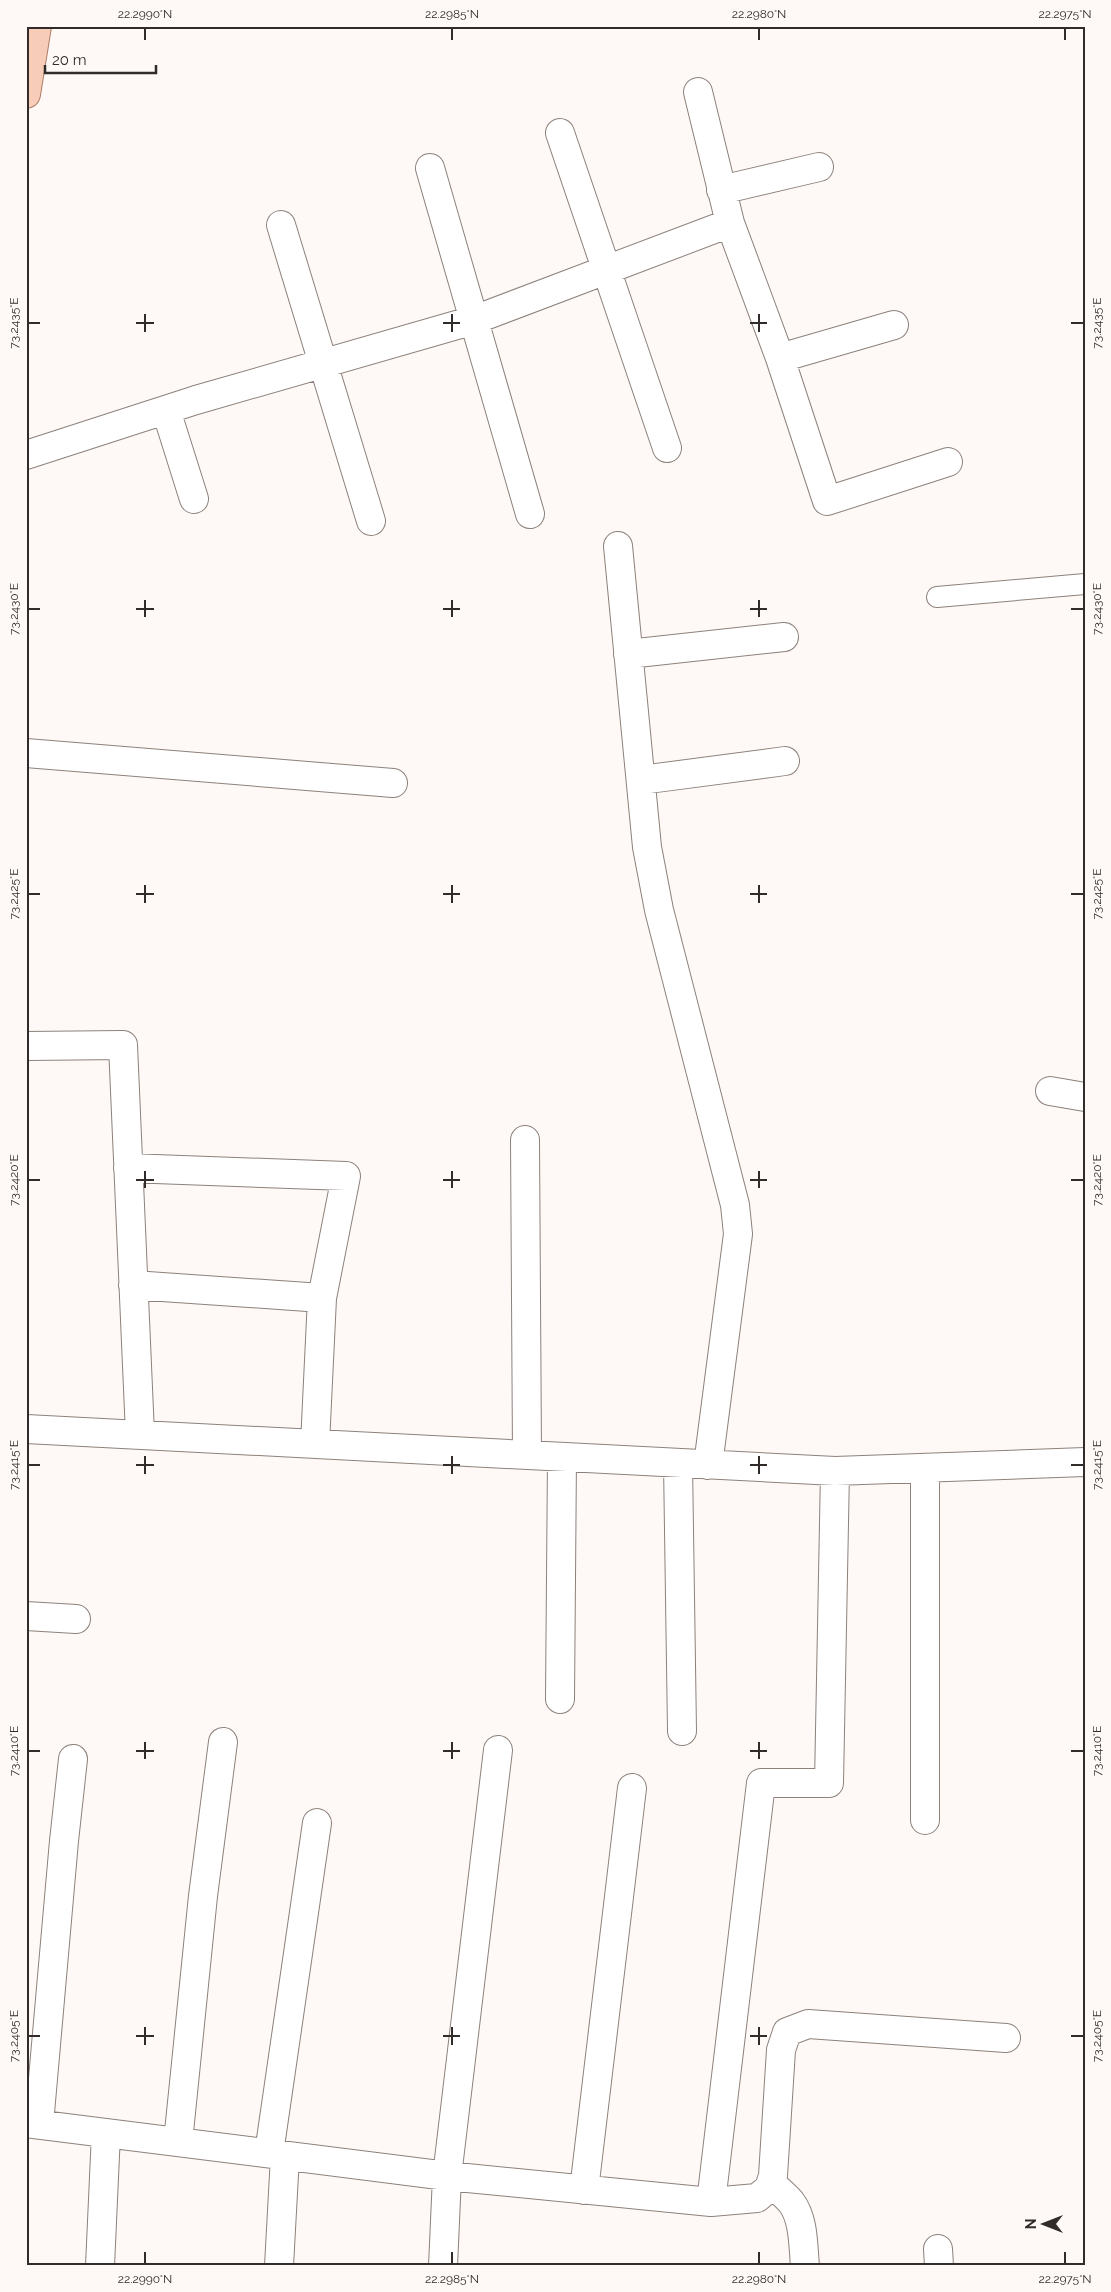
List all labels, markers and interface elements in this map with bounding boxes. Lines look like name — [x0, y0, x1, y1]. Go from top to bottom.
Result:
text: 22.2990°N — [118, 7, 172, 21]
text: 22.2985°N — [425, 7, 479, 21]
text: 22.2980°N — [732, 7, 786, 21]
text: 22.2975°N — [1038, 7, 1092, 21]
scale bar — [45, 42, 156, 74]
text: 20 m — [52, 51, 87, 69]
text: 73.2435°E — [7, 297, 21, 349]
text: 73.2435°E — [1090, 297, 1104, 349]
text: 73.2430°E — [7, 583, 21, 635]
text: 73.2430°E — [1090, 583, 1104, 635]
text: 73.2425°E — [7, 868, 21, 920]
text: 73.2425°E — [1090, 868, 1104, 920]
text: 73.2420°E — [7, 1154, 21, 1206]
text: 73.2420°E — [1090, 1154, 1104, 1206]
text: 73.2415°E — [7, 1440, 21, 1490]
text: 73.2415°E — [1090, 1440, 1104, 1490]
text: 73.2410°E — [7, 1726, 21, 1776]
text: 73.2410°E — [1090, 1726, 1104, 1776]
text: 73.2405°E — [7, 2010, 21, 2062]
text: 73.2405°E — [1090, 2010, 1104, 2062]
north arrow — [1018, 2200, 1068, 2250]
text: N — [1023, 2219, 1039, 2229]
text: 22.2990°N — [118, 2272, 172, 2286]
text: 22.2985°N — [425, 2272, 479, 2286]
text: 22.2980°N — [732, 2272, 786, 2286]
text: 22.2975°N — [1038, 2272, 1092, 2286]

